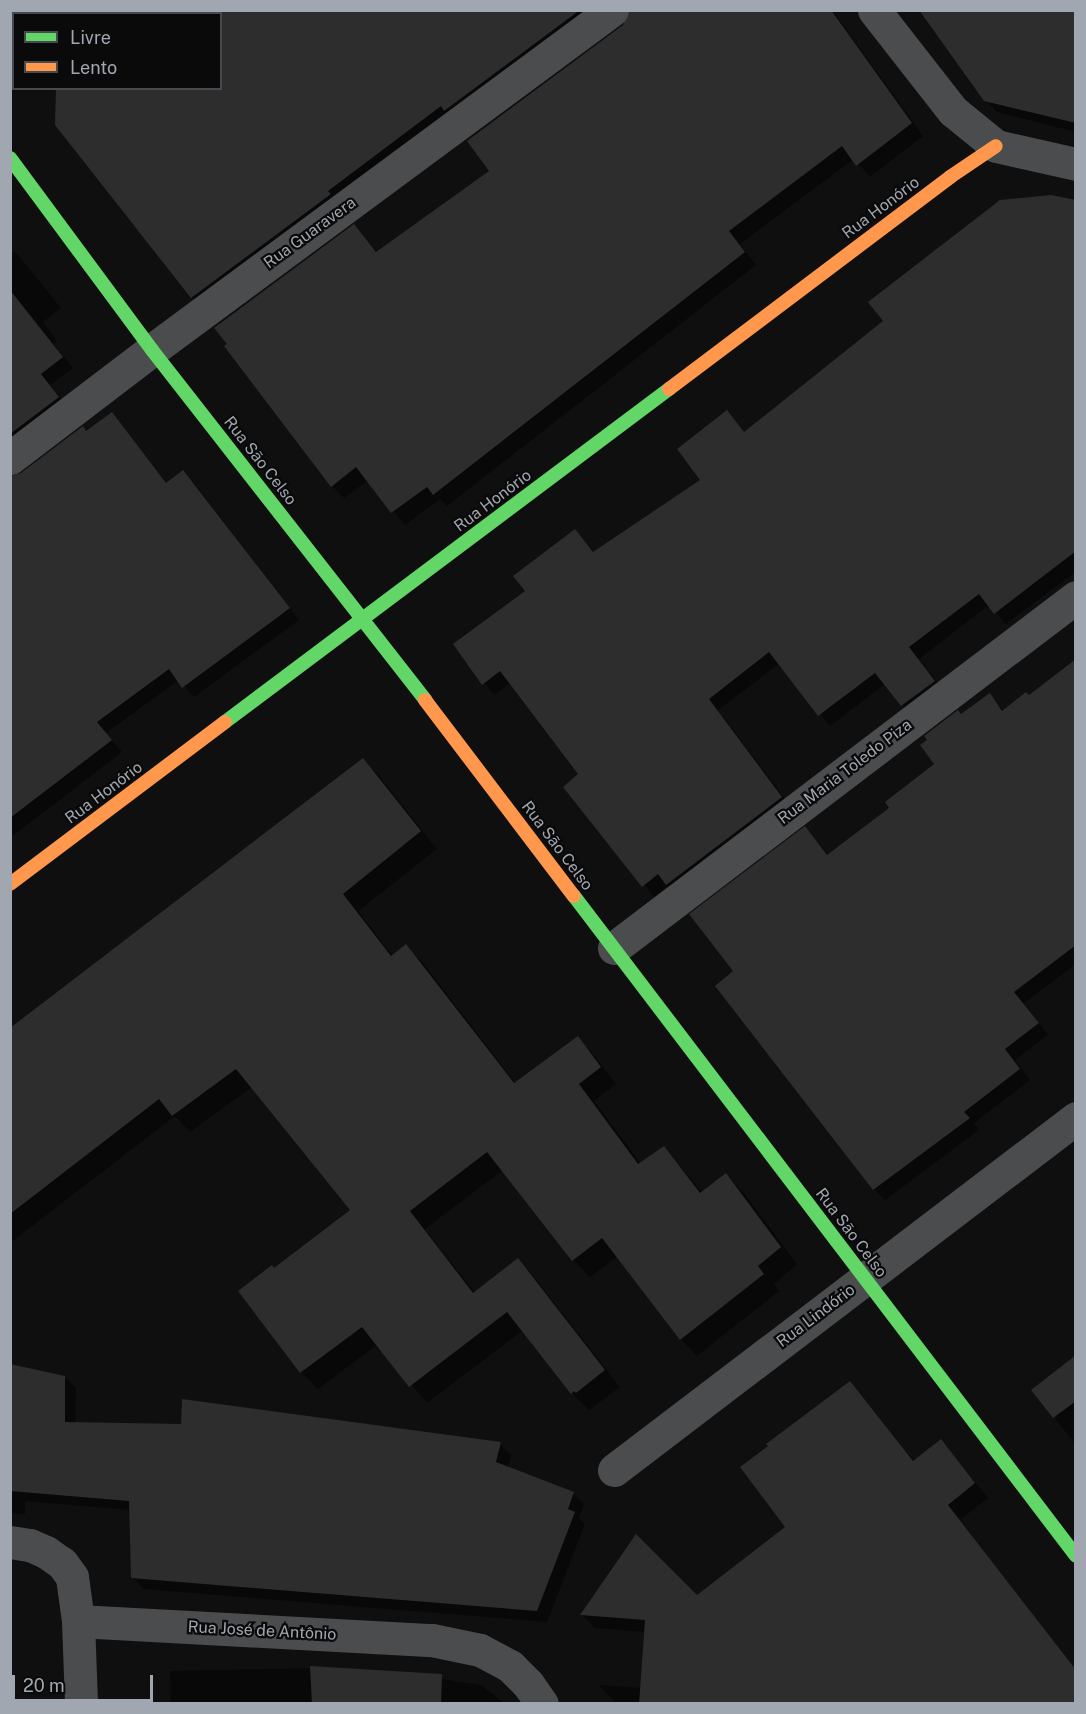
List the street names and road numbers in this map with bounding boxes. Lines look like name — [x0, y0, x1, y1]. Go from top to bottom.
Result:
street label: Rua Honório — [839, 173, 923, 243]
street label: Rua Guaravera — [260, 193, 360, 273]
street label: Rua São Celso — [220, 413, 300, 509]
street label: Rua Honório — [451, 466, 535, 536]
street label: Rua Maria Toledo Piza — [774, 715, 916, 829]
street label: Rua Honório — [62, 758, 146, 828]
street label: Rua São Celso — [517, 798, 597, 894]
street label: Rua São Celso — [811, 1185, 891, 1281]
street label: Rua Lindório — [773, 1280, 859, 1352]
street label: Rua José de Antônio — [187, 1618, 337, 1644]

